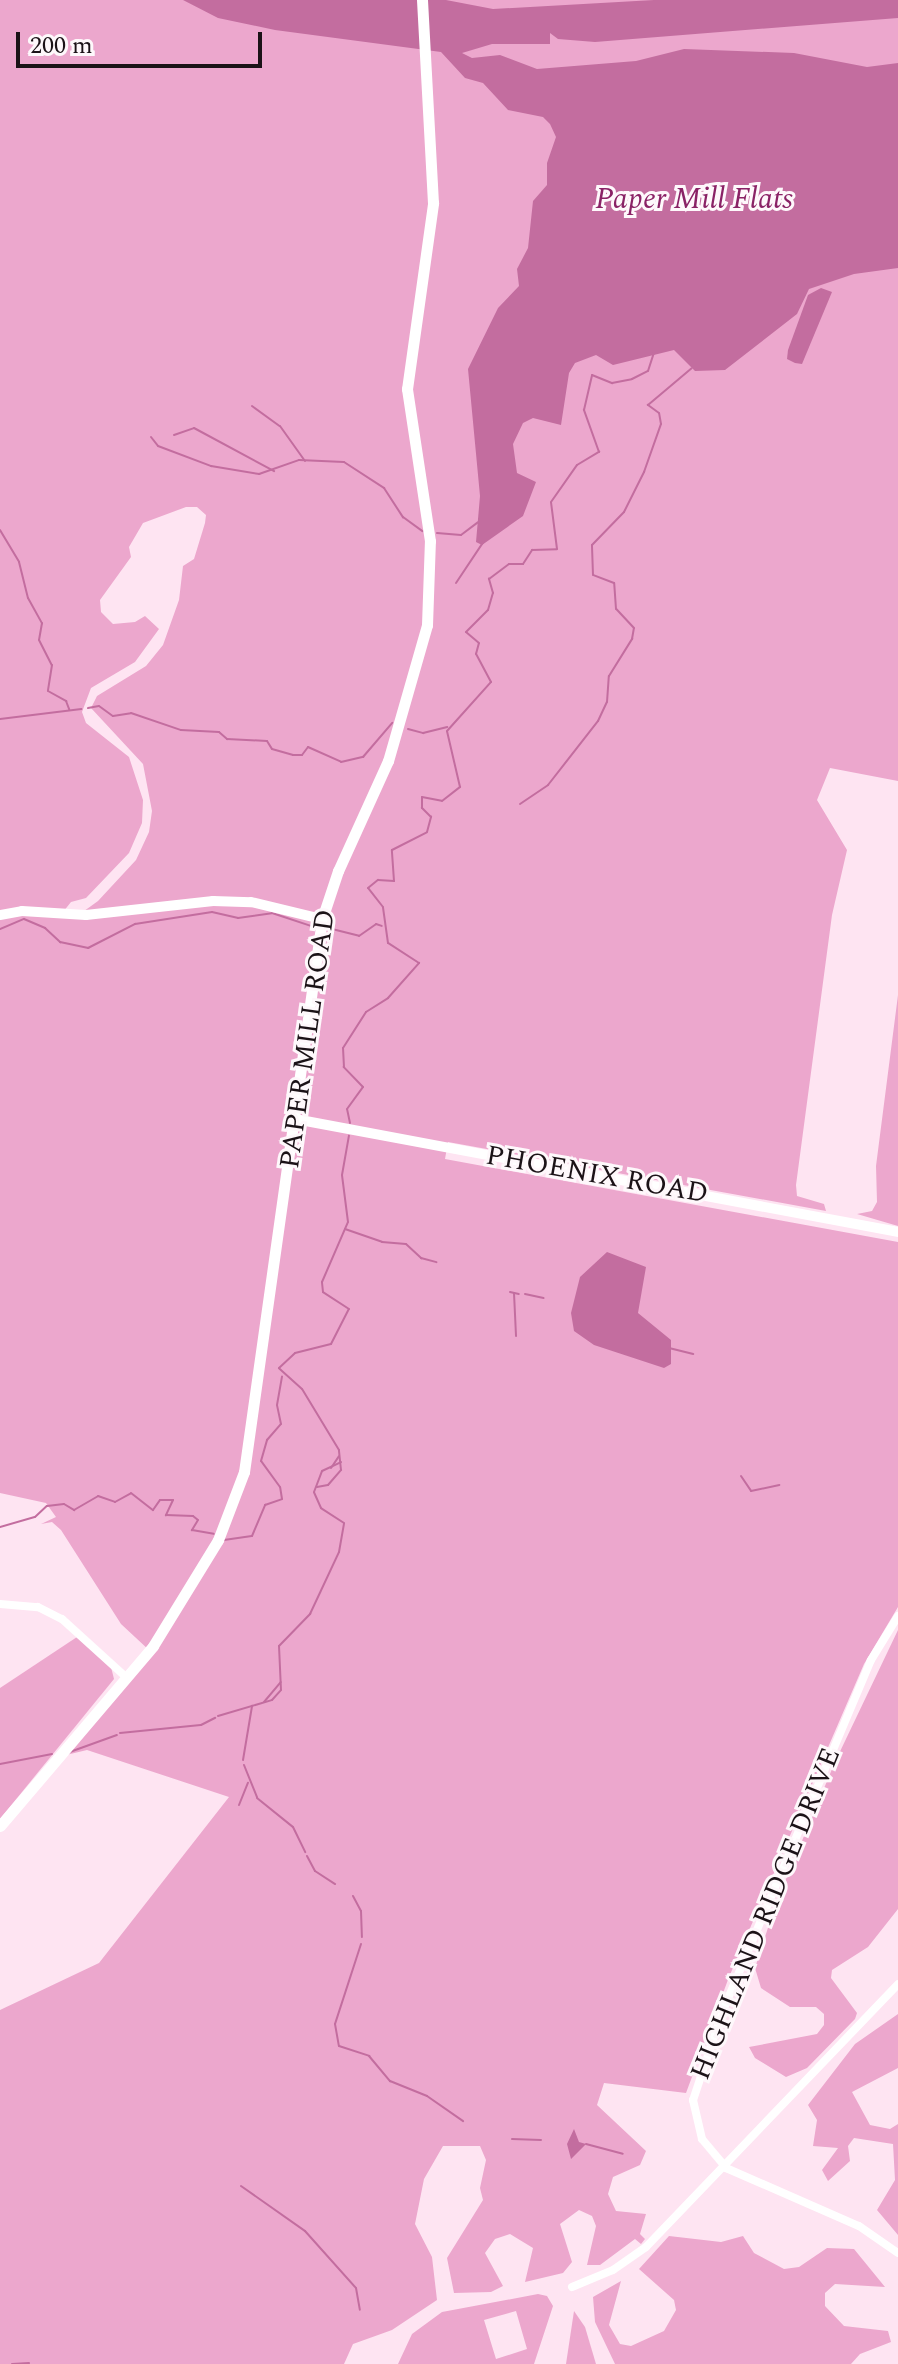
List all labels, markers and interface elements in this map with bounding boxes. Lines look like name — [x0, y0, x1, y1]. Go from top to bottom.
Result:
scale bar — [20, 16, 266, 66]
text: 200 m — [30, 28, 93, 64]
water label: Paper Mill Flats — [595, 181, 793, 217]
street label: PAPER MILL ROAD — [273, 907, 343, 1171]
street label: PHOENIX ROAD — [483, 1139, 711, 1211]
street label: HIGHLAND RIDGE DRIVE — [684, 1743, 848, 2085]

